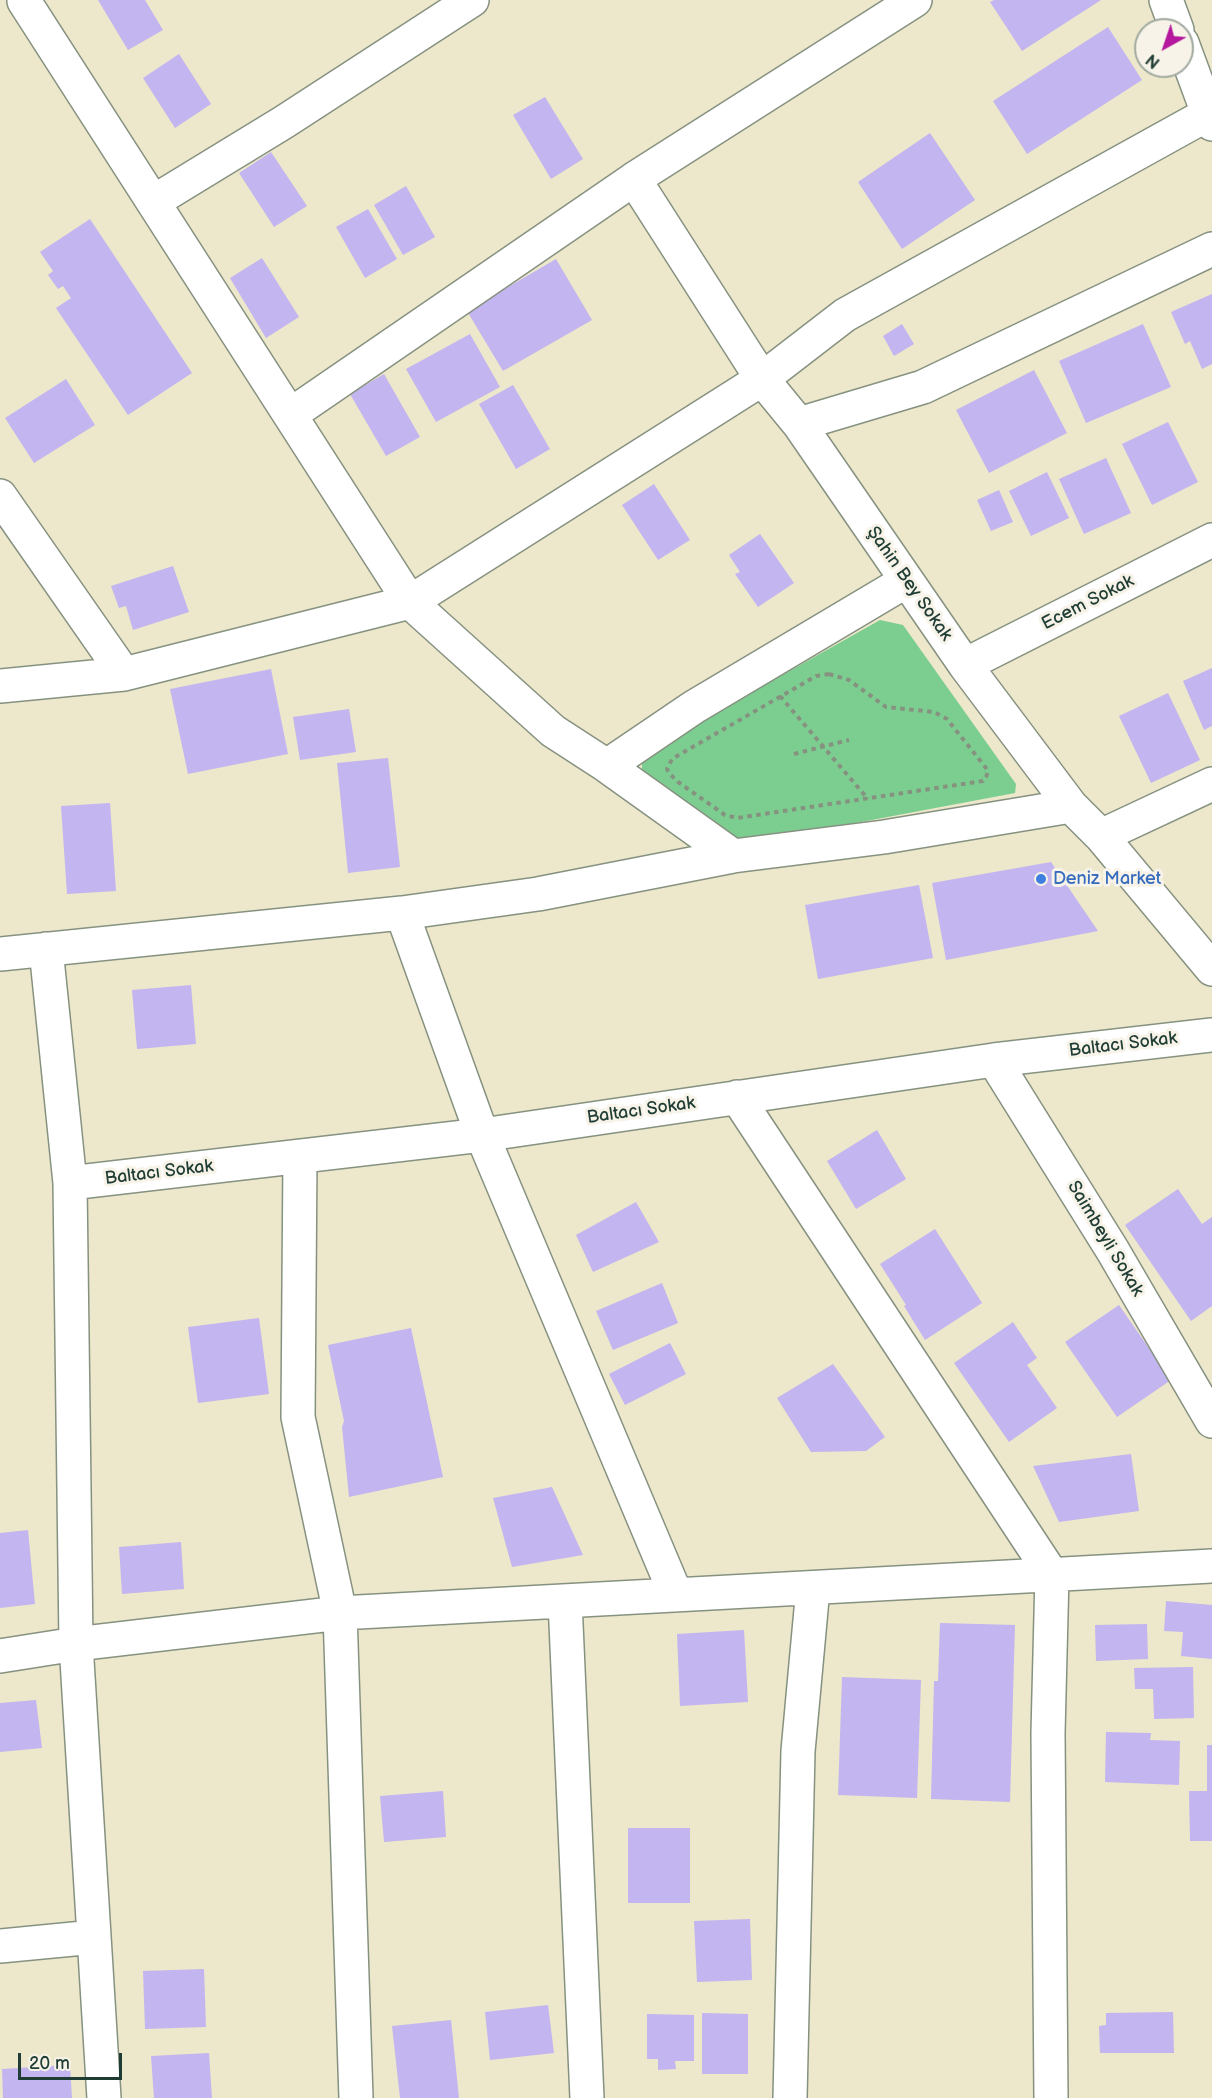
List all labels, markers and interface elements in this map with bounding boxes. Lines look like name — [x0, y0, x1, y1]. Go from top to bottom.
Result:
north arrow — [1134, 18, 1194, 78]
text: N — [1143, 49, 1164, 72]
street label: Şahin Bey Sokak — [862, 523, 956, 645]
street label: Ecem Sokak — [1038, 571, 1138, 635]
place label: Deniz Market — [1053, 868, 1161, 890]
marker: Deniz Market — [1034, 872, 1048, 886]
street label: Baltacı Sokak — [1068, 1028, 1178, 1062]
street label: Baltacı Sokak — [586, 1093, 696, 1129]
street label: Baltacı Sokak — [104, 1156, 214, 1190]
street label: Saimbeyli Sokak — [1062, 1177, 1148, 1301]
scale bar — [21, 2041, 124, 2079]
text: 20 m — [29, 2053, 70, 2074]

